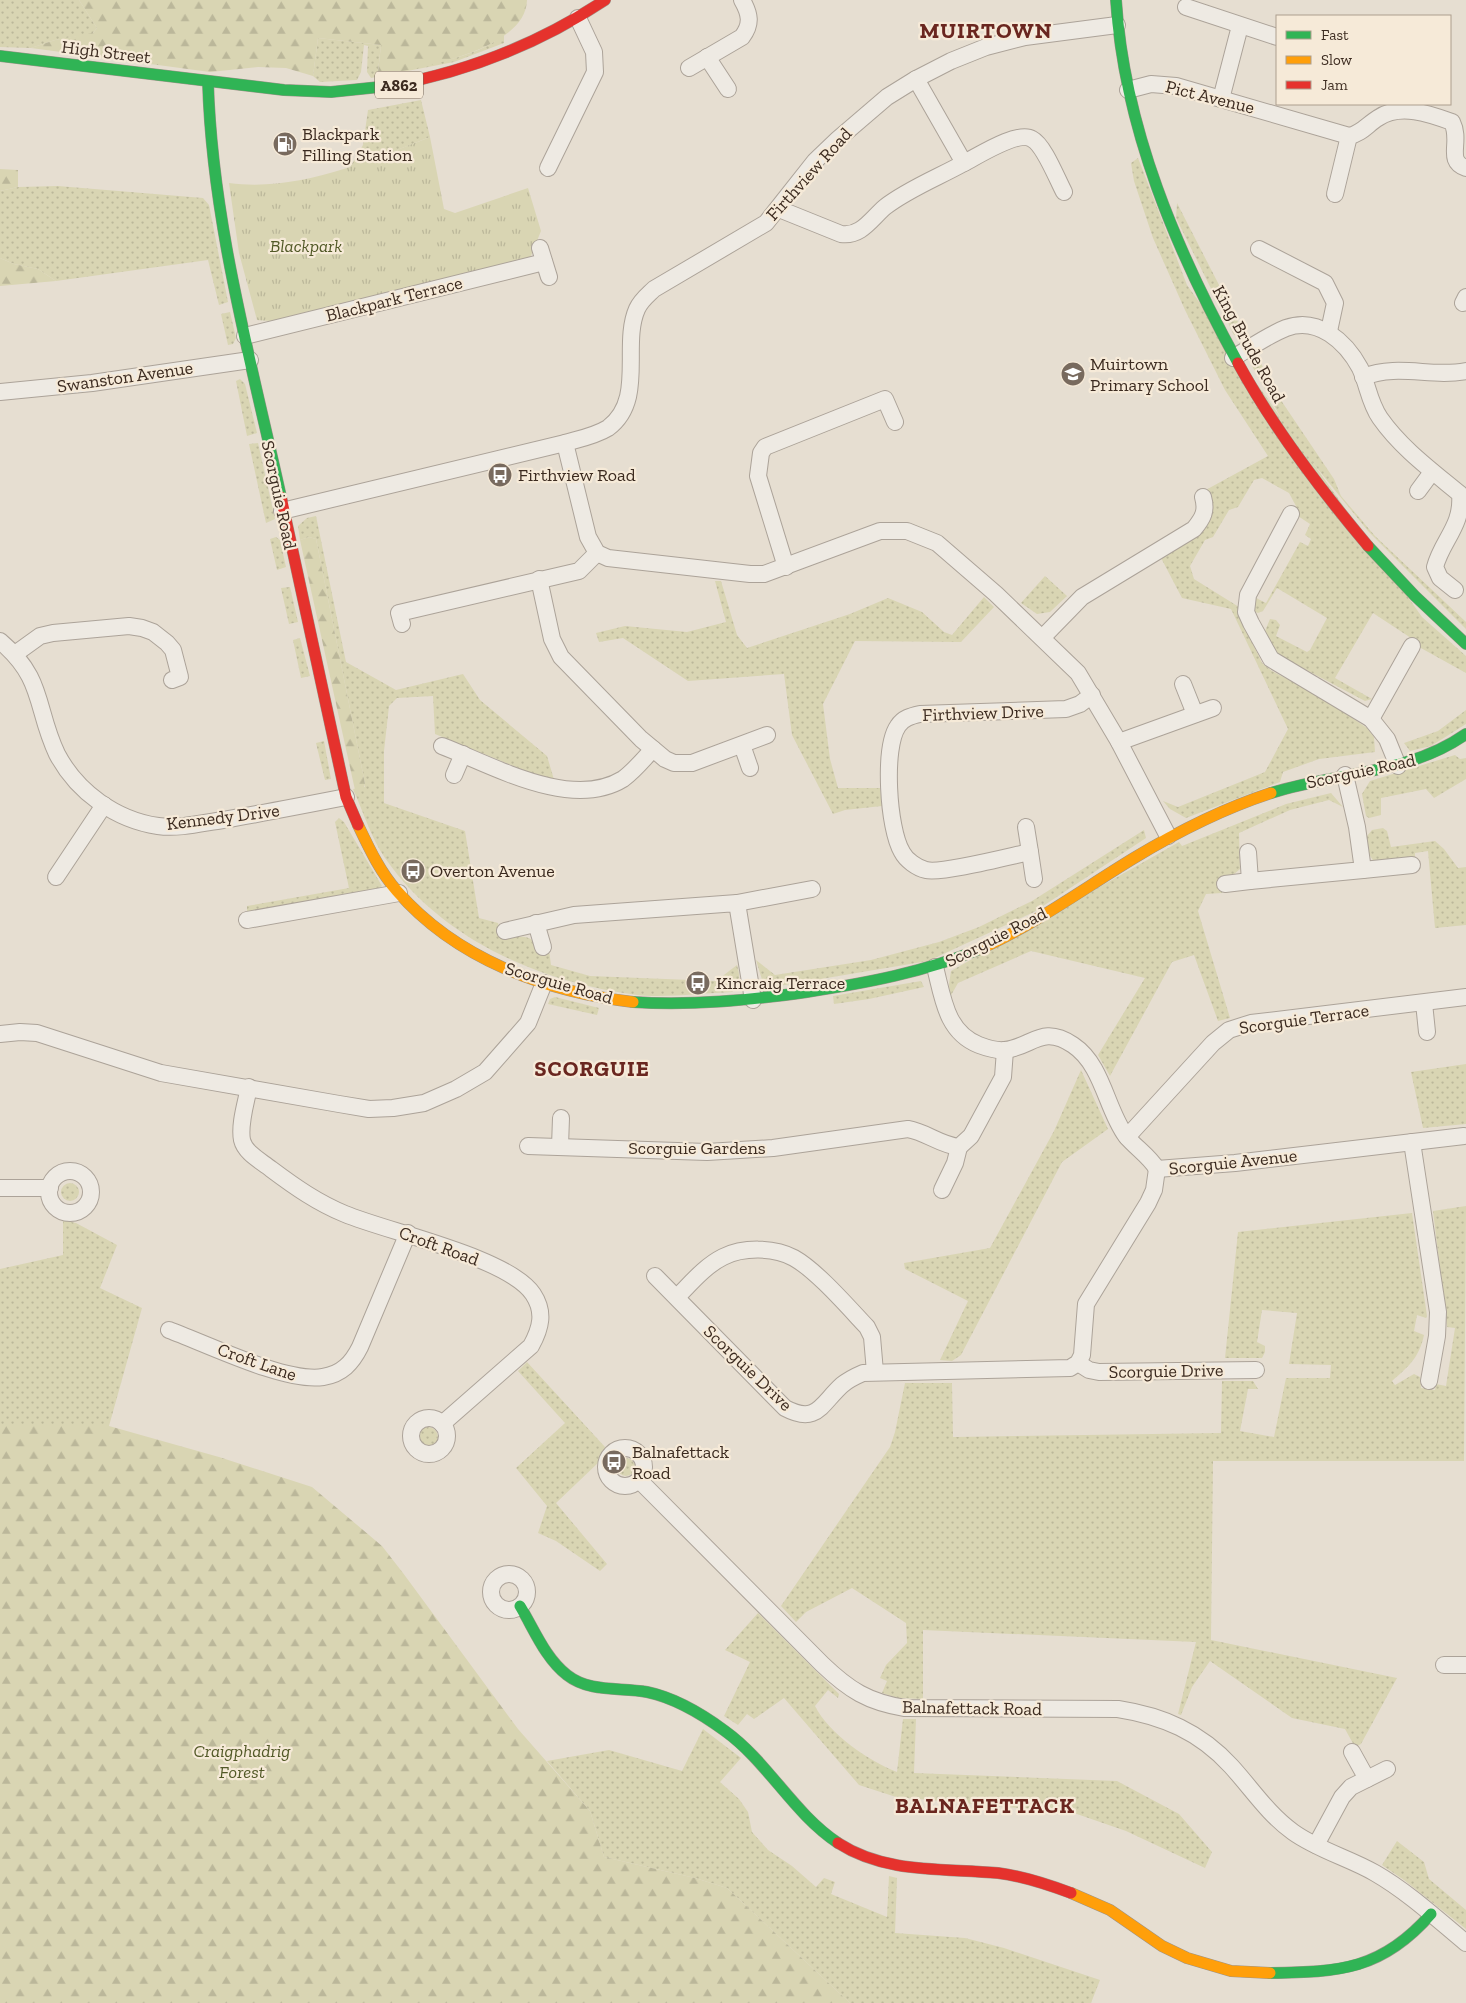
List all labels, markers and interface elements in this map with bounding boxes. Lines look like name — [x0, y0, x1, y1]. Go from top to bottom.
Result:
legend — [1276, 15, 1451, 105]
district label: MUIRTOWN — [919, 17, 1053, 44]
text: Fast — [1321, 26, 1349, 44]
street label: High Street — [60, 36, 152, 68]
text: Slow — [1321, 51, 1353, 69]
road number: A862 — [375, 72, 423, 98]
street label: Pict Avenue — [1163, 75, 1257, 119]
text: Jam — [1321, 76, 1348, 94]
place label: Blackpark Filling Station — [302, 123, 413, 166]
street label: Firthview Road — [761, 123, 857, 225]
fuel station icon: Blackpark Filling Station — [272, 131, 298, 157]
park label: Blackpark — [270, 235, 342, 257]
street label: Blackpark Terrace — [323, 271, 465, 327]
street label: King Brude Road — [1208, 282, 1290, 407]
place label: Muirtown Primary School — [1090, 353, 1209, 396]
street label: Swanston Avenue — [56, 357, 194, 397]
school or university icon: Muirtown Primary School — [1060, 361, 1086, 387]
street label: Scorguie Road — [257, 438, 301, 552]
bus stop icon: Firthview Road — [487, 462, 513, 488]
place label: Firthview Road — [518, 464, 636, 486]
street label: Firthview Drive — [922, 700, 1044, 726]
street label: Scorguie Road — [1304, 749, 1418, 793]
street label: Kennedy Drive — [165, 799, 281, 835]
bus stop icon: Overton Avenue — [400, 858, 426, 884]
place label: Overton Avenue — [430, 860, 555, 882]
street label: Scorguie Road — [942, 902, 1051, 972]
street label: Scorguie Road — [503, 957, 615, 1009]
bus stop icon: Kincraig Terrace — [685, 970, 711, 996]
place label: Kincraig Terrace — [716, 972, 845, 994]
street label: Scorguie Terrace — [1238, 999, 1370, 1039]
district label: SCORGUIE — [534, 1055, 650, 1082]
street label: Scorguie Gardens — [628, 1137, 766, 1159]
street label: Scorguie Avenue — [1168, 1144, 1298, 1180]
street label: Croft Road — [396, 1221, 482, 1271]
street label: Scorguie Drive — [699, 1320, 797, 1416]
street label: Croft Lane — [215, 1338, 299, 1386]
street label: Scorguie Drive — [1109, 1359, 1223, 1383]
place label: Balnafettack Road — [632, 1441, 730, 1484]
bus stop icon: Balnafettack Road — [601, 1449, 627, 1475]
street label: Balnafettack Road — [902, 1696, 1042, 1720]
park label: Craigphadrig Forest — [193, 1740, 291, 1783]
district label: BALNAFETTACK — [895, 1792, 1075, 1819]

